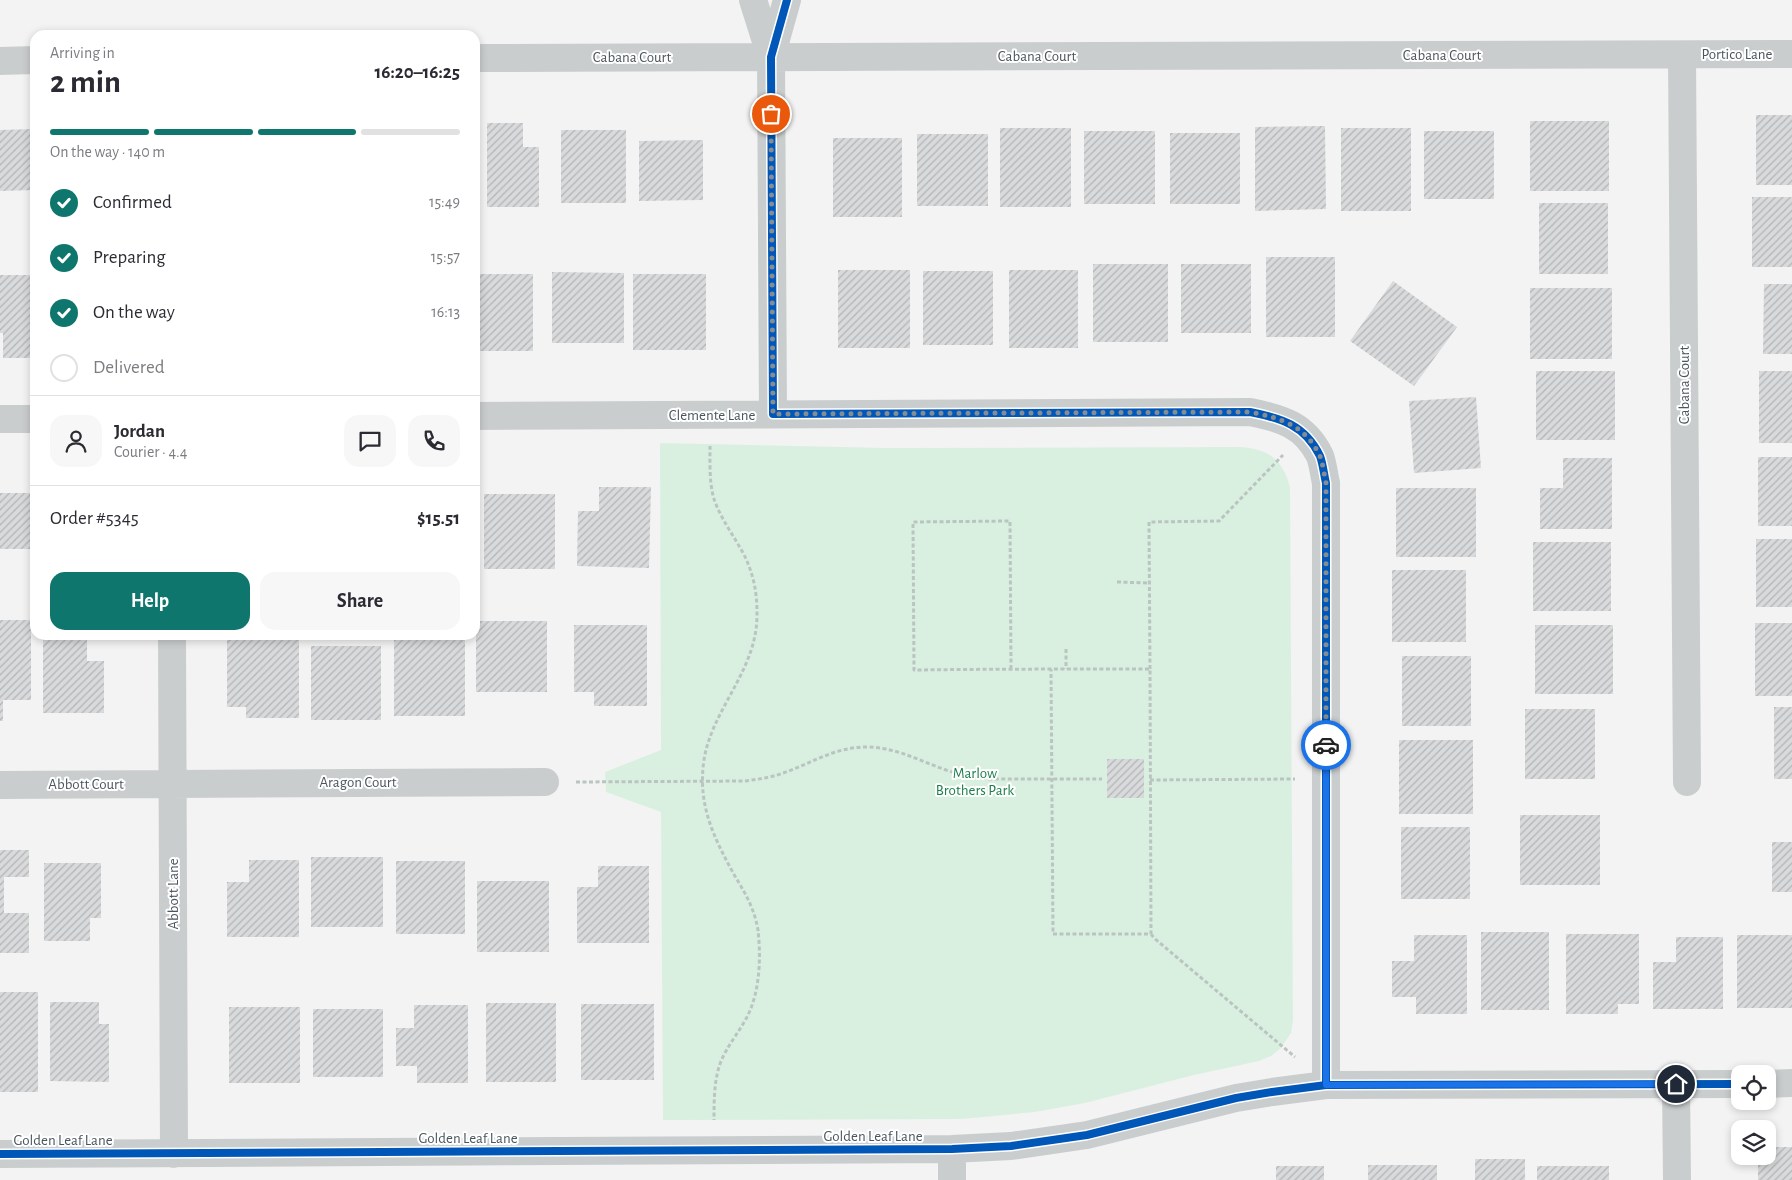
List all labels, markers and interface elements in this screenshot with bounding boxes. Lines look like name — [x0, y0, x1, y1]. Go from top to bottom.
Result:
text: Arriving in — [50, 45, 115, 61]
street label: Portico Lane — [1702, 47, 1773, 62]
street label: Cabana Court — [1403, 48, 1481, 63]
street label: Cabana Court — [998, 49, 1076, 64]
street label: Cabana Court — [593, 50, 671, 65]
text: 16:20–16:25 — [374, 63, 460, 82]
text: 2 min — [50, 66, 121, 98]
pin — [750, 93, 792, 135]
icon: bag — [757, 100, 785, 128]
text: On the way · 140 m — [50, 144, 165, 160]
icon: check — [50, 189, 78, 217]
text: Confirmed — [93, 193, 172, 212]
text: 15:49 — [429, 194, 460, 210]
icon: check — [50, 244, 78, 272]
text: Preparing — [93, 248, 166, 267]
text: 15:57 — [431, 249, 460, 265]
icon: check — [50, 299, 78, 327]
text: On the way — [93, 303, 175, 322]
text: 16:13 — [431, 304, 460, 320]
street label: Cabana Court — [1677, 346, 1692, 424]
text: Delivered — [93, 358, 165, 377]
street label: Clemente Lane — [669, 408, 755, 423]
button: person — [50, 415, 102, 467]
button: chat — [344, 415, 396, 467]
button: phone — [408, 415, 460, 467]
text: Jordan — [114, 422, 165, 441]
text: Courier · 4.4 — [114, 444, 187, 460]
text: Order #5345 — [50, 509, 139, 528]
text: $15.51 — [417, 509, 460, 528]
button: Help — [50, 572, 250, 630]
button: Share — [260, 572, 460, 630]
courier — [1301, 720, 1351, 770]
icon: car — [1312, 731, 1340, 759]
park label: Marlow Brothers Park — [936, 766, 1014, 798]
street label: Aragon Court — [320, 775, 397, 790]
street label: Abbott Court — [48, 777, 124, 792]
street label: Abbott Lane — [166, 858, 181, 930]
pin — [1655, 1063, 1697, 1105]
map controls — [1731, 1065, 1776, 1165]
button: locate — [1731, 1065, 1776, 1110]
icon: home — [1662, 1070, 1690, 1098]
button: layers — [1731, 1120, 1776, 1165]
street label: Golden Leaf Lane — [823, 1129, 923, 1144]
street label: Golden Leaf Lane — [418, 1131, 518, 1146]
street label: Golden Leaf Lane — [13, 1133, 113, 1148]

